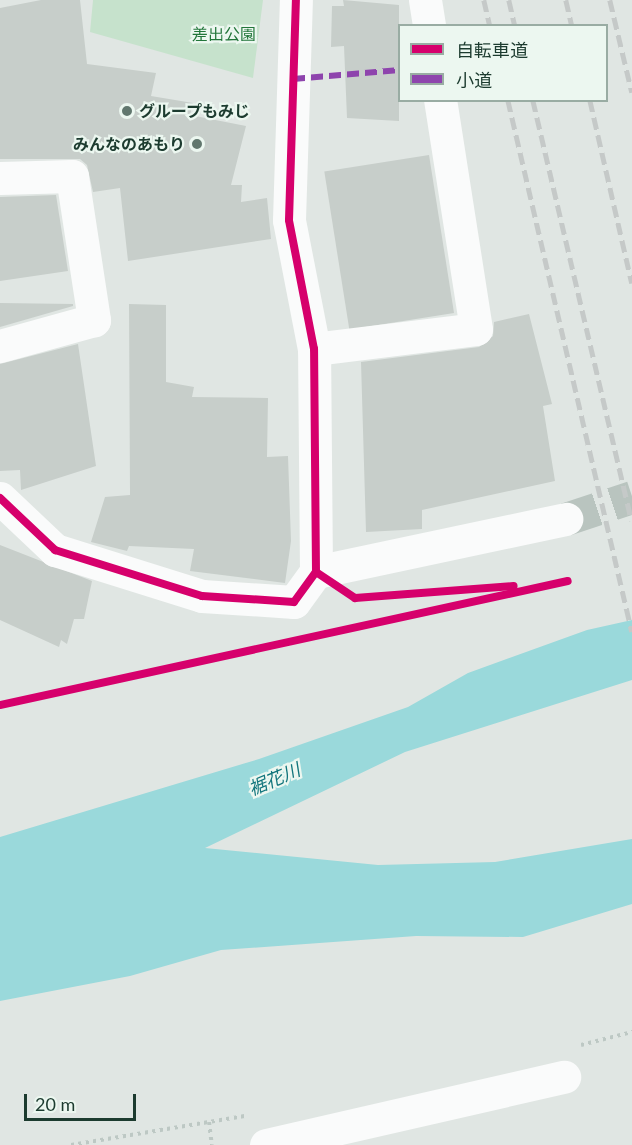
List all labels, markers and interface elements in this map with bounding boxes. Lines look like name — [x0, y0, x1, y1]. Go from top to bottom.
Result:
park label: 差出公園 — [192, 24, 256, 44]
legend — [398, 24, 608, 102]
text: 自転車道 — [456, 39, 528, 61]
text: 小道 — [456, 69, 492, 91]
place label: グループもみじ — [139, 101, 251, 121]
marker: グループもみじ — [120, 104, 134, 118]
place label: みんなのあもり — [73, 134, 185, 154]
marker: みんなのあもり — [190, 137, 204, 151]
water label: 裾花川 — [245, 759, 303, 799]
scale bar — [27, 1082, 140, 1120]
text: 20 m — [35, 1093, 75, 1115]

